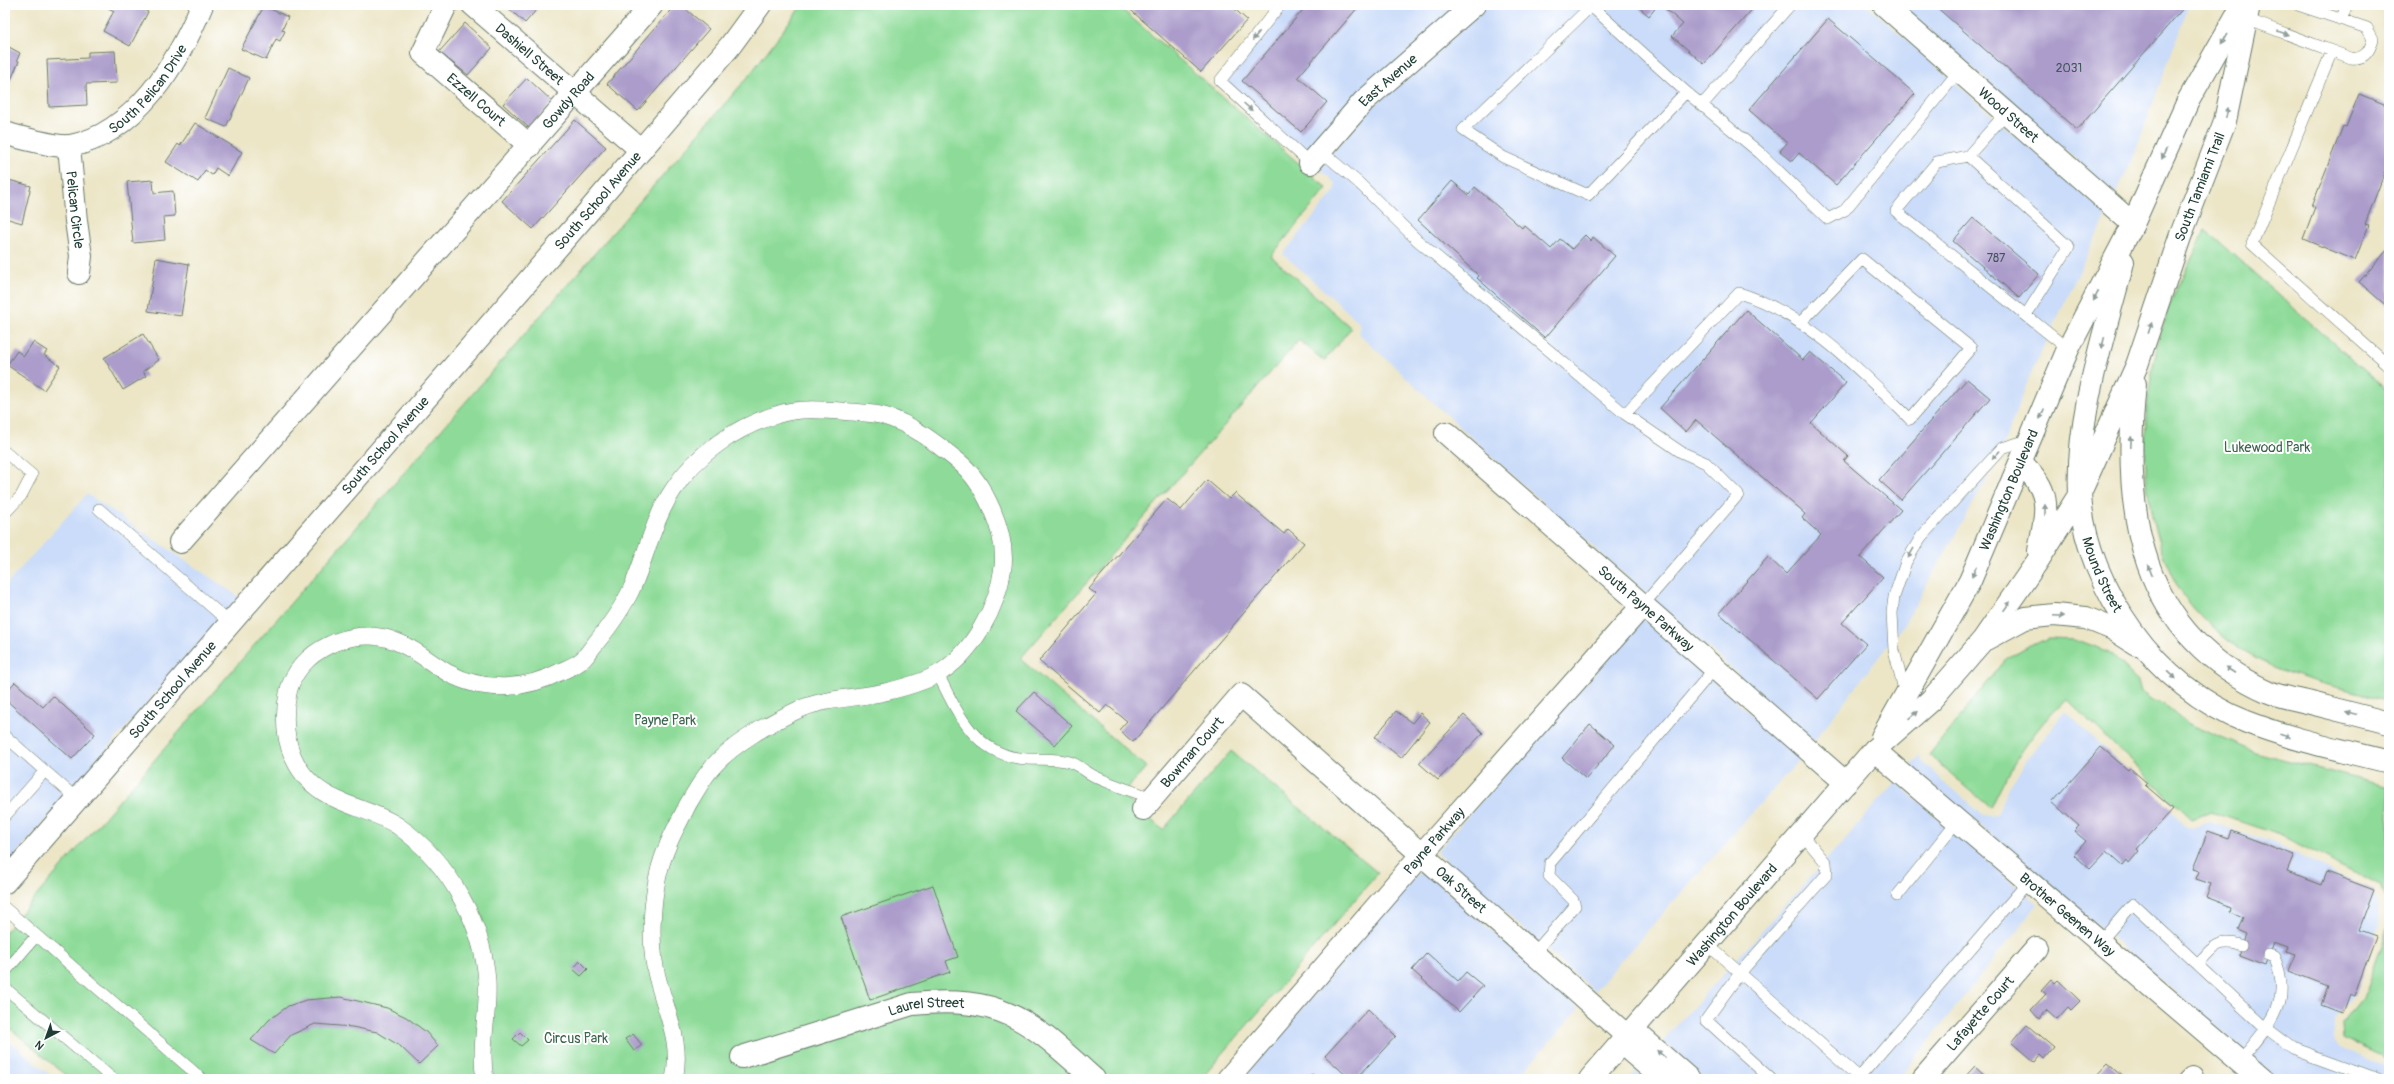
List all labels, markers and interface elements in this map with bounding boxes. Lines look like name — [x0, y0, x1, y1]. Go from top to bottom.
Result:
street label: Dashiell Street — [492, 20, 568, 89]
one-way arrow — [1251, 30, 1260, 41]
one-way arrow — [2277, 30, 2289, 36]
one-way arrow — [2220, 33, 2227, 45]
street label: South Pelican Drive — [105, 42, 191, 138]
street label: East Avenue — [1355, 50, 1421, 110]
house number: 2031 — [2056, 61, 2082, 76]
street label: Gowdy Road — [539, 68, 598, 133]
street label: Ezzell Court — [443, 70, 509, 130]
street label: Wood Street — [1975, 84, 2042, 146]
one-way arrow — [1243, 103, 1254, 112]
one-way arrow — [2224, 107, 2230, 120]
street label: South Tamiami Trail — [2171, 130, 2229, 244]
street label: South School Avenue — [551, 148, 645, 254]
one-way arrow — [2161, 149, 2167, 160]
street label: Pelican Circle — [62, 170, 88, 250]
house number: 787 — [1987, 251, 2006, 266]
one-way arrow — [2093, 290, 2099, 302]
one-way arrow — [2147, 321, 2153, 333]
one-way arrow — [2099, 337, 2105, 349]
street label: South School Avenue — [338, 393, 433, 498]
one-way arrow — [2038, 408, 2045, 420]
street label: Washington Boulevard — [1976, 427, 2042, 553]
one-way arrow — [2128, 435, 2134, 448]
park label: Lukewood Park — [2224, 439, 2310, 456]
one-way arrow — [1992, 450, 2001, 460]
one-way arrow — [2042, 503, 2048, 516]
street label: Mound Street — [2078, 535, 2126, 616]
one-way arrow — [1908, 547, 1915, 559]
street label: South Payne Parkway — [1594, 562, 1697, 655]
one-way arrow — [2146, 564, 2152, 576]
one-way arrow — [1971, 566, 1977, 578]
one-way arrow — [2003, 601, 2011, 611]
one-way arrow — [2053, 613, 2066, 619]
street label: South School Avenue — [126, 637, 220, 742]
one-way arrow — [2224, 666, 2236, 673]
one-way arrow — [2166, 670, 2177, 679]
one-way arrow — [2345, 710, 2357, 716]
one-way arrow — [1909, 711, 1919, 720]
park label: Payne Park — [634, 712, 696, 729]
street label: Bowman Court — [1157, 713, 1228, 791]
one-way arrow — [2280, 732, 2292, 738]
street label: Payne Parkway — [1400, 804, 1469, 878]
street label: Washington Boulevard — [1683, 860, 1781, 970]
street label: Oak Street — [1432, 863, 1490, 917]
street label: Brother Geenen Way — [2016, 869, 2119, 960]
street label: Lafayette Court — [1943, 972, 2018, 1055]
street label: Laurel Street — [886, 994, 966, 1020]
north arrow — [26, 1018, 66, 1058]
park label: Circus Park — [544, 1030, 608, 1047]
text: N — [32, 1037, 47, 1053]
one-way arrow — [1656, 1050, 1666, 1059]

